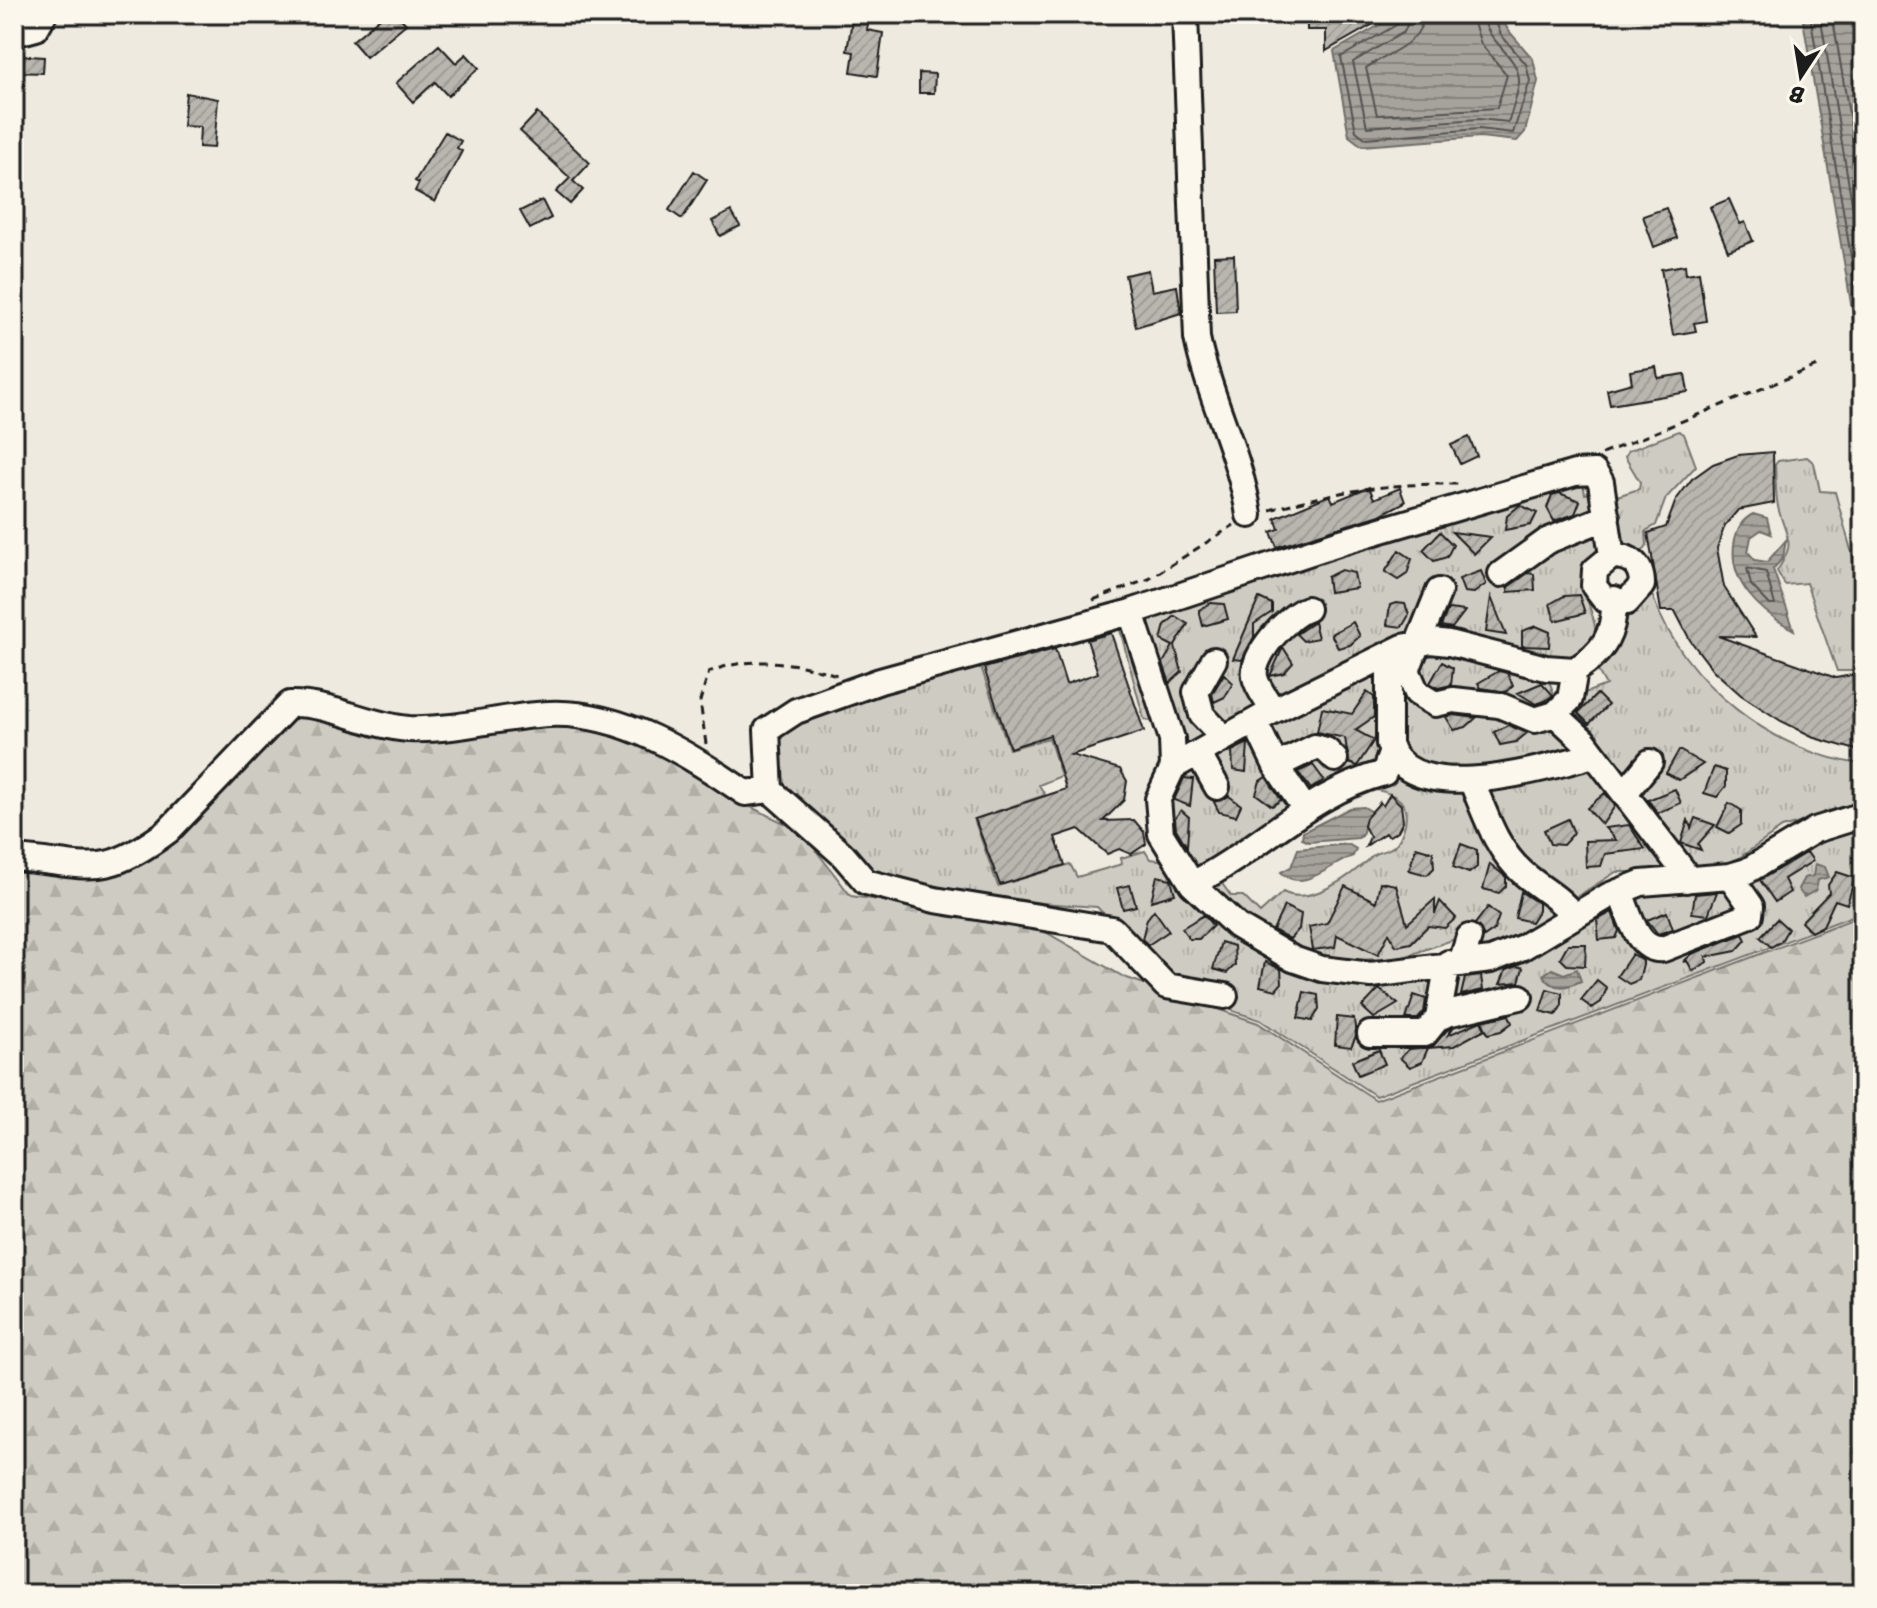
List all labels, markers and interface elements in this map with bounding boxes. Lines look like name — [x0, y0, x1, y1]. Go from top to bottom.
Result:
north arrow — [1761, 36, 1841, 116]
text: B — [1786, 75, 1808, 116]

